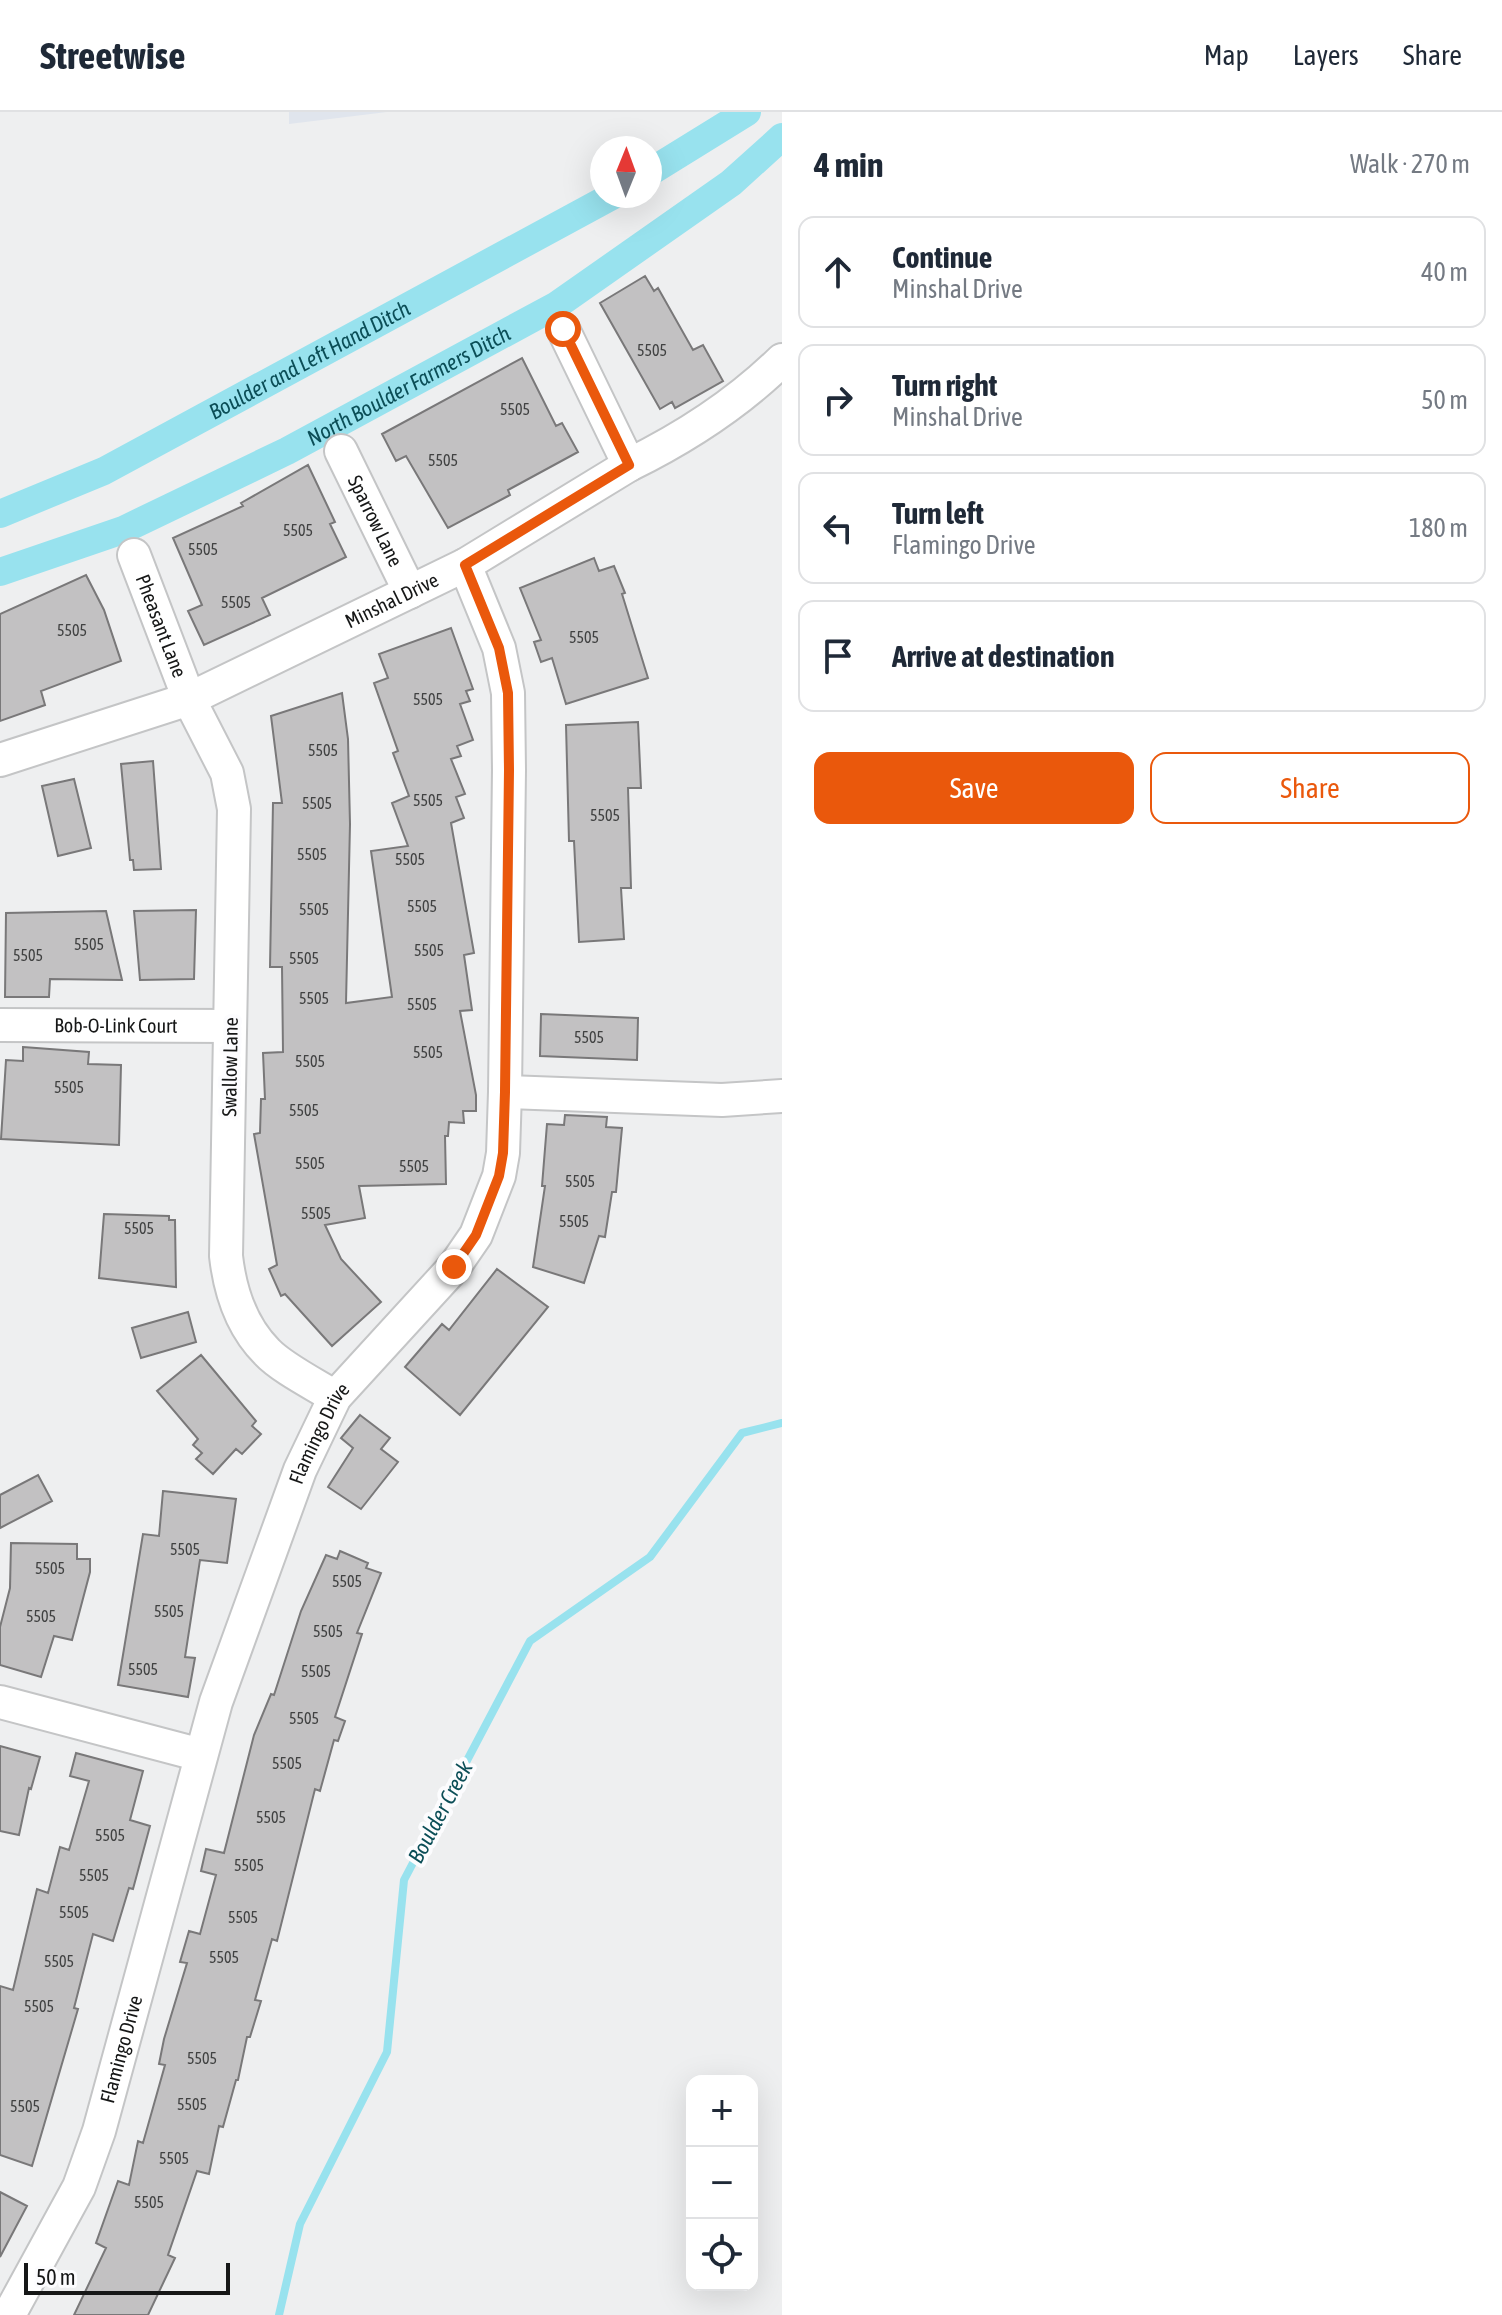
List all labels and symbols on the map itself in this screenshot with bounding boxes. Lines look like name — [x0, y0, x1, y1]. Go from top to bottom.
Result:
north arrow — [590, 136, 662, 208]
water label: Boulder and Left Hand Ditch — [204, 295, 415, 425]
route start — [545, 311, 581, 347]
water label: North Boulder Farmers Ditch — [302, 320, 515, 451]
house number: 5505 — [637, 341, 667, 359]
house number: 5505 — [500, 400, 530, 418]
house number: 5505 — [428, 451, 458, 469]
street label: Sparrow Lane — [344, 471, 408, 570]
house number: 5505 — [283, 521, 313, 539]
house number: 5505 — [188, 540, 218, 558]
street label: Minshal Drive — [341, 568, 442, 632]
street label: Pheasant Lane — [132, 571, 192, 681]
house number: 5505 — [221, 593, 251, 611]
house number: 5505 — [57, 621, 87, 639]
house number: 5505 — [569, 628, 599, 646]
house number: 5505 — [413, 690, 443, 708]
house number: 5505 — [308, 741, 338, 759]
house number: 5505 — [413, 791, 443, 809]
house number: 5505 — [302, 794, 332, 812]
house number: 5505 — [590, 806, 620, 824]
house number: 5505 — [297, 845, 327, 863]
house number: 5505 — [395, 850, 425, 868]
house number: 5505 — [407, 897, 437, 915]
house number: 5505 — [299, 900, 329, 918]
house number: 5505 — [74, 935, 104, 953]
house number: 5505 — [414, 941, 444, 959]
house number: 5505 — [13, 946, 43, 964]
house number: 5505 — [289, 949, 319, 967]
house number: 5505 — [299, 989, 329, 1007]
house number: 5505 — [407, 995, 437, 1013]
street label: Bob-O-Link Court — [54, 1013, 178, 1037]
street label: Swallow Lane — [217, 1017, 242, 1117]
house number: 5505 — [574, 1028, 604, 1046]
house number: 5505 — [413, 1043, 443, 1061]
house number: 5505 — [295, 1052, 325, 1070]
house number: 5505 — [54, 1078, 84, 1096]
house number: 5505 — [289, 1101, 319, 1119]
house number: 5505 — [295, 1154, 325, 1172]
house number: 5505 — [399, 1157, 429, 1175]
house number: 5505 — [565, 1172, 595, 1190]
house number: 5505 — [301, 1204, 331, 1222]
house number: 5505 — [559, 1212, 589, 1230]
house number: 5505 — [124, 1219, 154, 1237]
route end — [436, 1249, 472, 1285]
street label: Flamingo Drive — [284, 1377, 354, 1487]
house number: 5505 — [170, 1540, 200, 1558]
house number: 5505 — [35, 1559, 65, 1577]
house number: 5505 — [332, 1572, 362, 1590]
house number: 5505 — [154, 1602, 184, 1620]
house number: 5505 — [26, 1607, 56, 1625]
house number: 5505 — [313, 1622, 343, 1640]
house number: 5505 — [128, 1660, 158, 1678]
house number: 5505 — [301, 1662, 331, 1680]
house number: 5505 — [289, 1709, 319, 1727]
house number: 5505 — [272, 1754, 302, 1772]
water label: Boulder Creek — [402, 1756, 478, 1867]
house number: 5505 — [256, 1808, 286, 1826]
house number: 5505 — [95, 1826, 125, 1844]
house number: 5505 — [234, 1856, 264, 1874]
house number: 5505 — [79, 1866, 109, 1884]
house number: 5505 — [59, 1903, 89, 1921]
house number: 5505 — [228, 1908, 258, 1926]
house number: 5505 — [209, 1948, 239, 1966]
house number: 5505 — [44, 1952, 74, 1970]
street label: Flamingo Drive — [95, 1993, 146, 2106]
house number: 5505 — [24, 1997, 54, 2015]
house number: 5505 — [187, 2049, 217, 2067]
house number: 5505 — [177, 2095, 207, 2113]
house number: 5505 — [10, 2097, 40, 2115]
house number: 5505 — [159, 2149, 189, 2167]
house number: 5505 — [134, 2193, 164, 2211]
scale bar — [24, 2259, 230, 2295]

